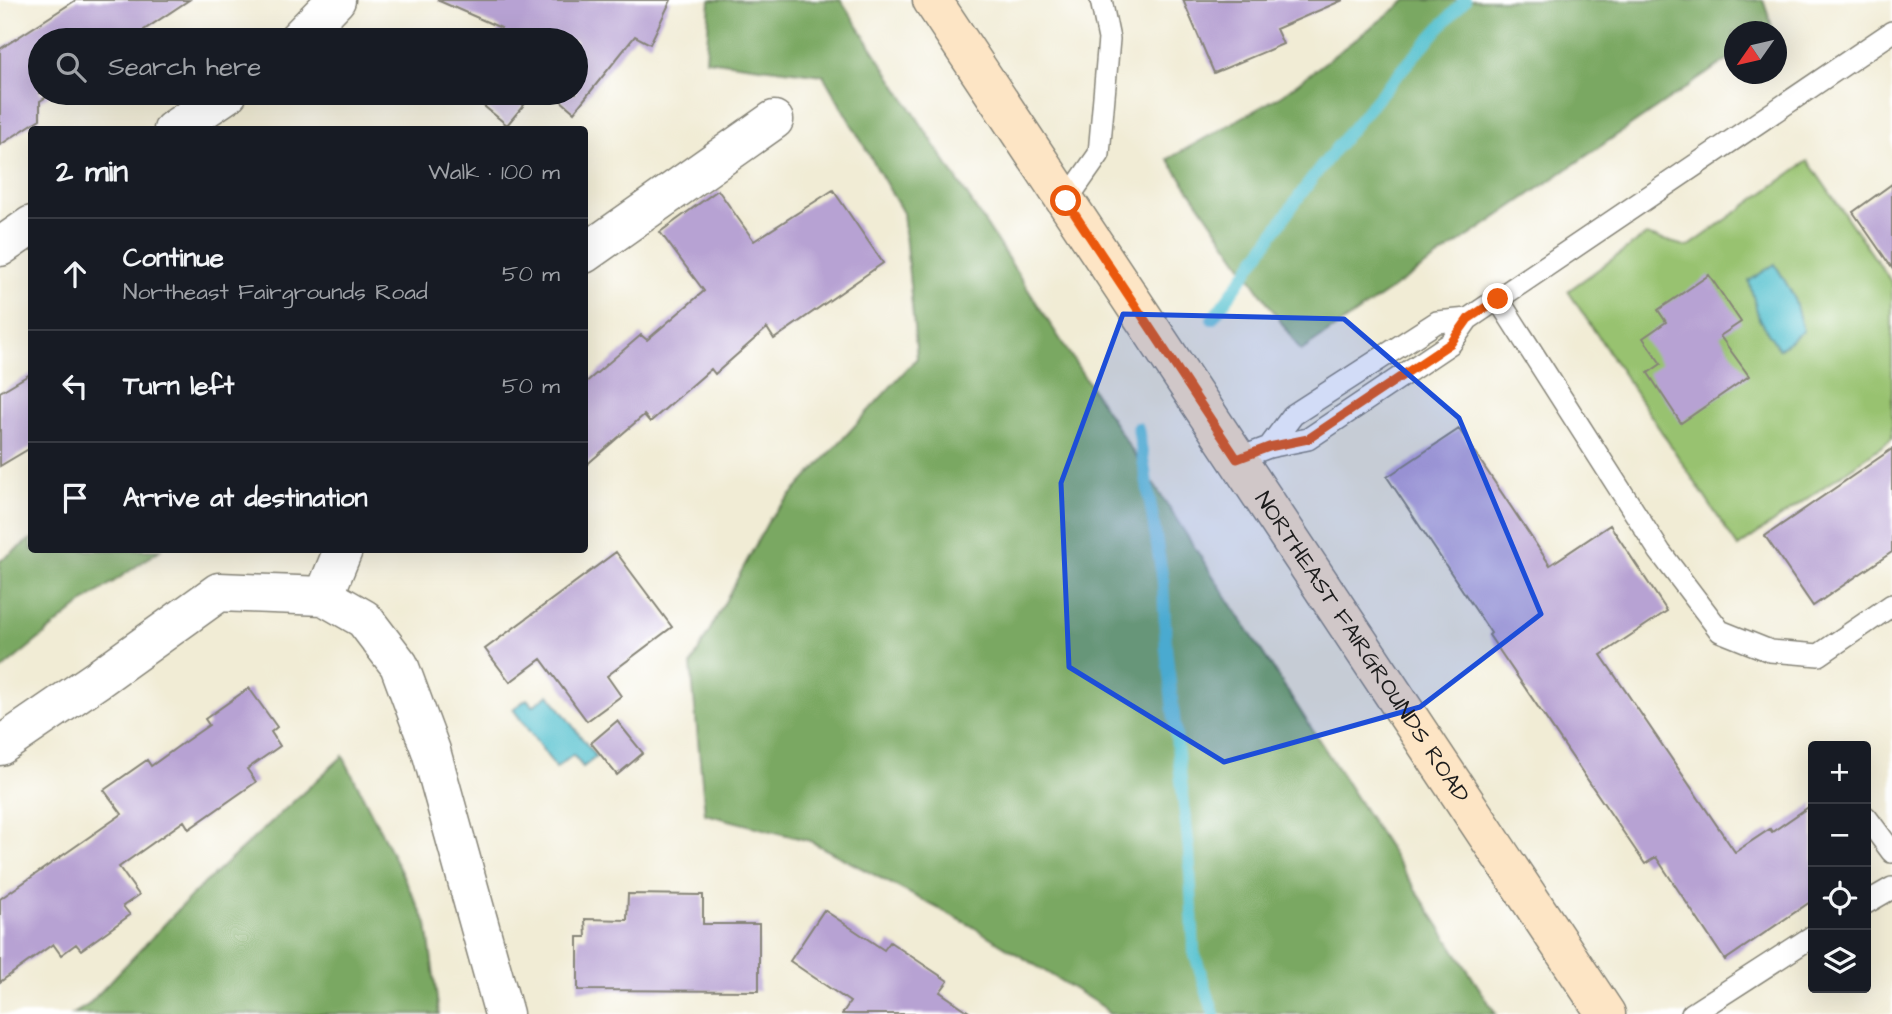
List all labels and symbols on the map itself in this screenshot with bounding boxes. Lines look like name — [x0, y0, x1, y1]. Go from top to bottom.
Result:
north arrow — [1724, 21, 1787, 84]
route start — [1050, 185, 1081, 216]
route end — [1482, 283, 1513, 314]
street label: NORTHEAST FAIRGROUNDS ROAD — [1247, 485, 1477, 809]

